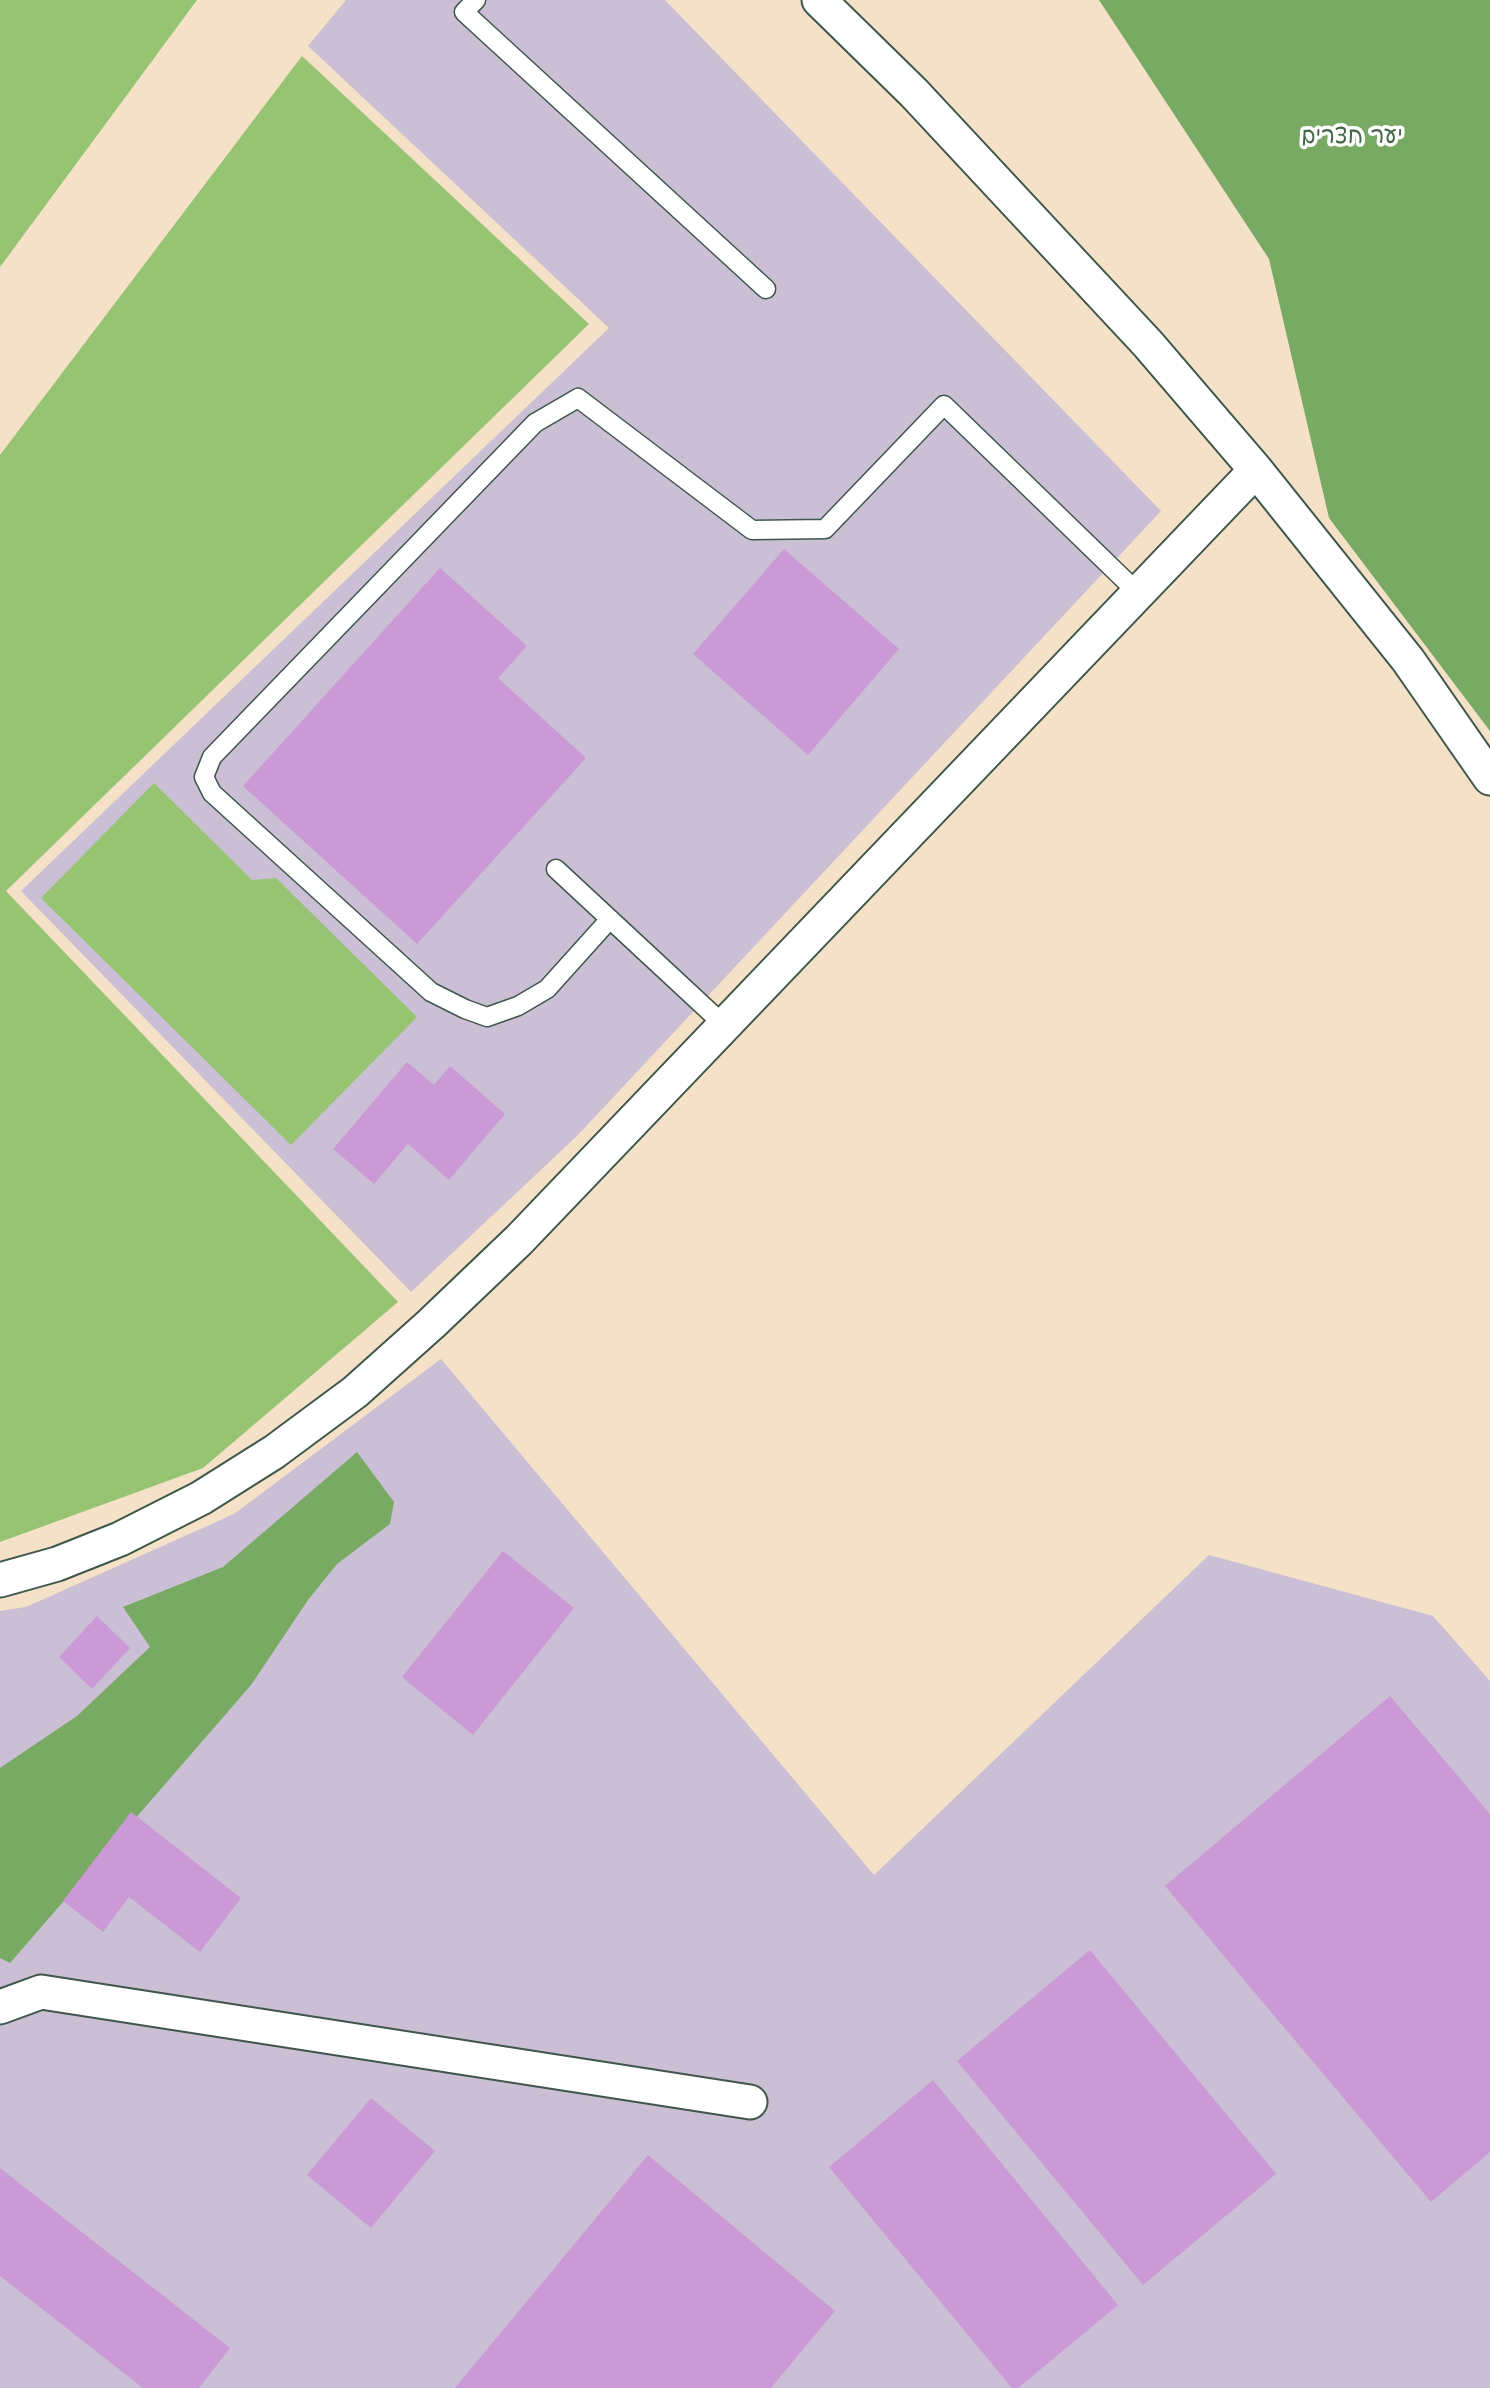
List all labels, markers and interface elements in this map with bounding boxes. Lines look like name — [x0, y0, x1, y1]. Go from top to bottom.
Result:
park label: יער חצרים — [1301, 122, 1403, 150]

